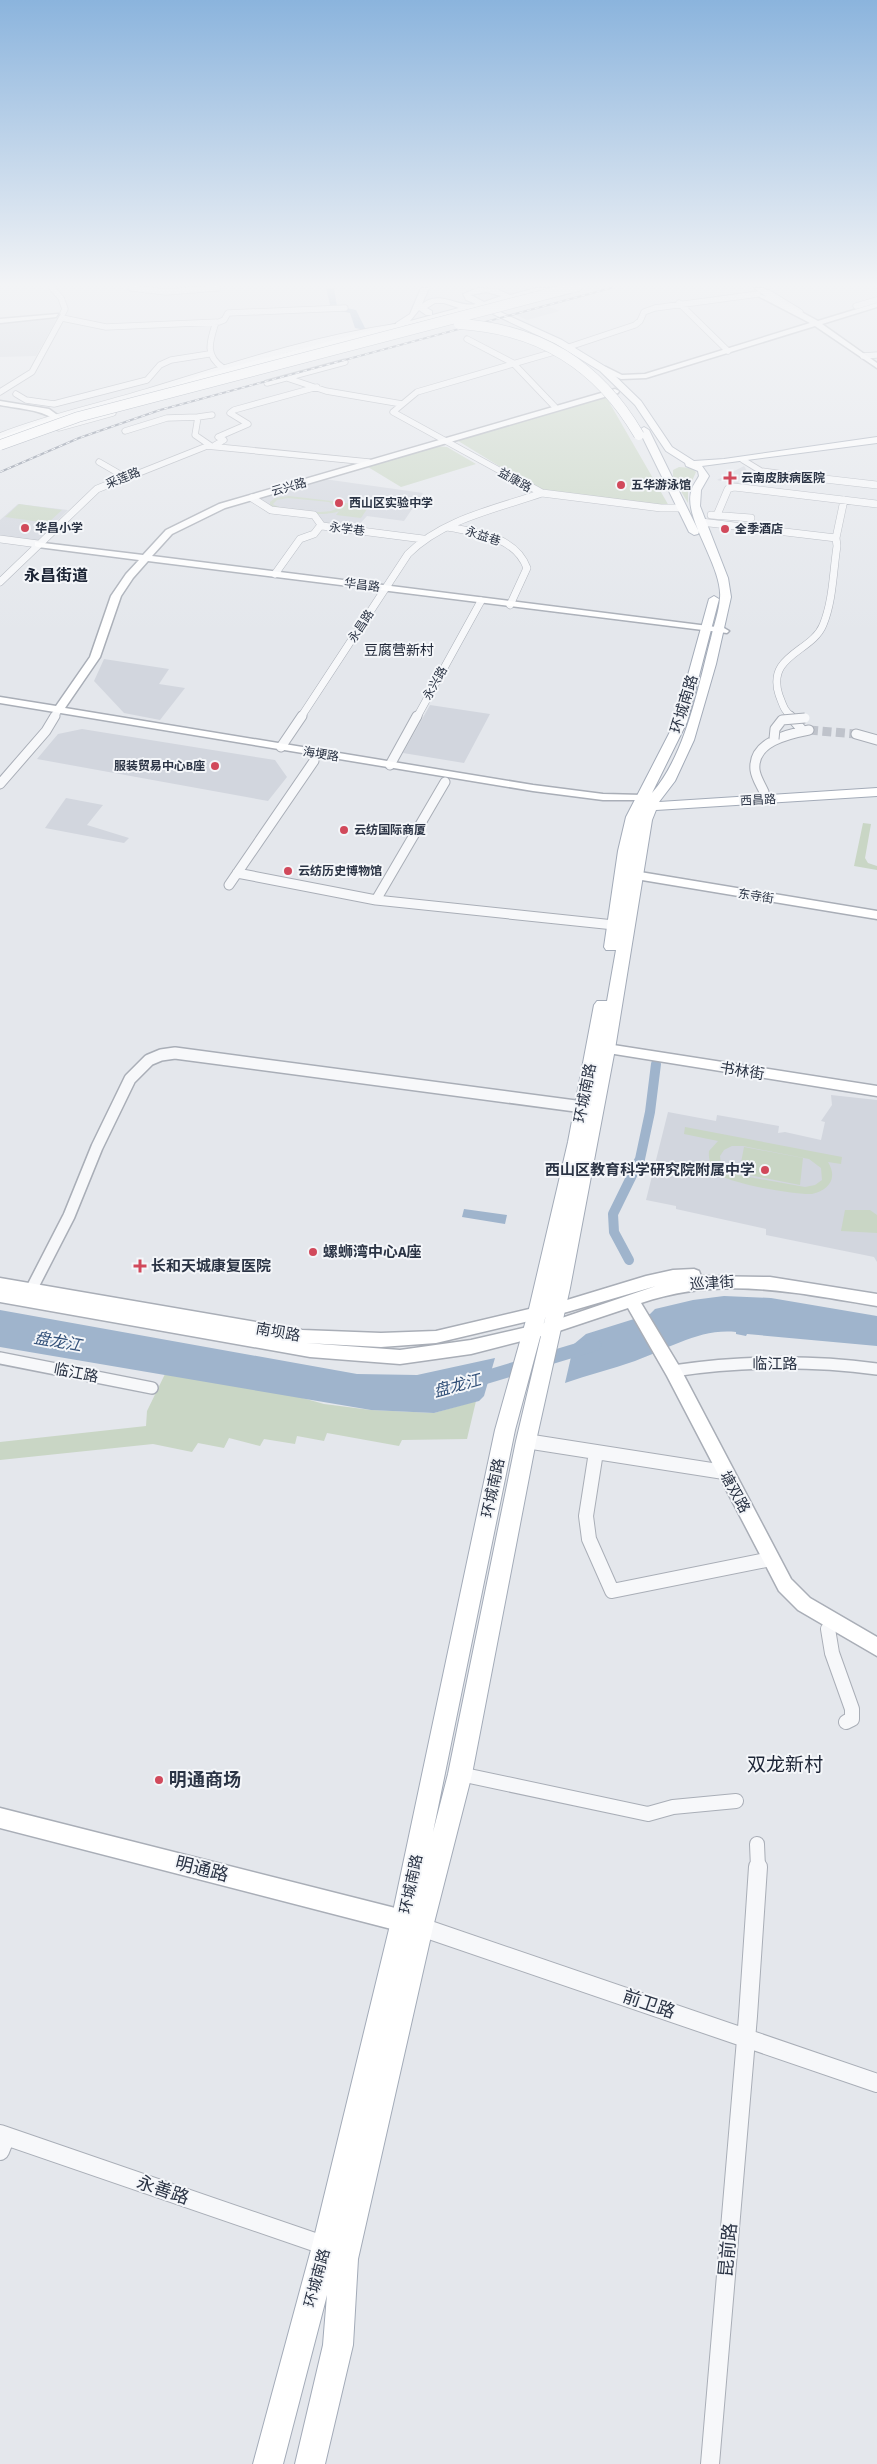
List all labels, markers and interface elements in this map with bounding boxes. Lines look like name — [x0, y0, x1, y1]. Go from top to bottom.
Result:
street label: 采莲路 — [103, 464, 143, 493]
street label: 益康路 — [495, 464, 535, 497]
place label: 云南皮肤病医院 — [741, 470, 825, 487]
marker: 云南皮肤病医院 — [723, 471, 737, 485]
street label: 云兴路 — [269, 474, 309, 501]
place label: 五华游泳馆 — [631, 477, 691, 494]
marker: 五华游泳馆 — [615, 479, 627, 491]
place label: 西山区实验中学 — [349, 495, 433, 512]
marker: 西山区实验中学 — [333, 497, 345, 509]
street label: 永学巷 — [328, 519, 366, 540]
place label: 华昌小学 — [35, 520, 83, 537]
place label: 全季酒店 — [735, 521, 783, 538]
marker: 华昌小学 — [19, 522, 31, 534]
street label: 永益巷 — [463, 523, 503, 550]
marker: 全季酒店 — [719, 523, 731, 535]
district label: 永昌街道 — [24, 565, 88, 587]
street label: 华昌路 — [343, 575, 381, 596]
street label: 永昌路 — [344, 607, 378, 646]
district label: 豆腐营新村 — [364, 641, 434, 661]
street label: 永兴路 — [419, 663, 452, 703]
street label: 环城南路 — [666, 672, 703, 736]
street label: 海埂路 — [302, 743, 340, 766]
place label: 服装贸易中心B座 — [114, 758, 205, 775]
marker: 服装贸易中心B座 — [209, 760, 221, 772]
street label: 西昌路 — [740, 791, 776, 810]
place label: 云纺国际商厦 — [354, 822, 426, 839]
marker: 云纺国际商厦 — [338, 824, 350, 836]
place label: 云纺历史博物馆 — [298, 863, 382, 880]
marker: 云纺历史博物馆 — [282, 865, 294, 877]
street label: 东寺街 — [737, 885, 775, 908]
street label: 书林街 — [718, 1058, 766, 1085]
street label: 环城南路 — [569, 1062, 602, 1125]
place label: 西山区教育科学研究院附属中学 — [545, 1160, 755, 1181]
marker: 西山区教育科学研究院附属中学 — [759, 1164, 771, 1176]
place label: 螺蛳湾中心A座 — [323, 1242, 422, 1263]
marker: 螺蛳湾中心A座 — [307, 1246, 319, 1258]
place label: 长和天城康复医院 — [151, 1256, 271, 1277]
marker: 长和天城康复医院 — [133, 1259, 147, 1273]
street label: 巡津街 — [689, 1271, 735, 1296]
street label: 南坝路 — [254, 1318, 302, 1347]
water label: 盘龙江 — [32, 1327, 85, 1357]
street label: 临江路 — [752, 1354, 798, 1375]
street label: 临江路 — [52, 1359, 100, 1388]
water label: 盘龙江 — [431, 1369, 485, 1403]
street label: 环城南路 — [477, 1457, 510, 1520]
street label: 塘双路 — [714, 1467, 755, 1517]
district label: 双龙新村 — [747, 1752, 823, 1779]
place label: 明通商场 — [169, 1768, 241, 1793]
marker: 明通商场 — [153, 1774, 165, 1786]
street label: 明通路 — [173, 1851, 231, 1888]
street label: 环城南路 — [395, 1853, 428, 1916]
street label: 前卫路 — [619, 1984, 678, 2025]
street label: 永善路 — [133, 2170, 192, 2211]
street label: 昆前路 — [714, 2222, 743, 2278]
street label: 环城南路 — [300, 2246, 335, 2310]

